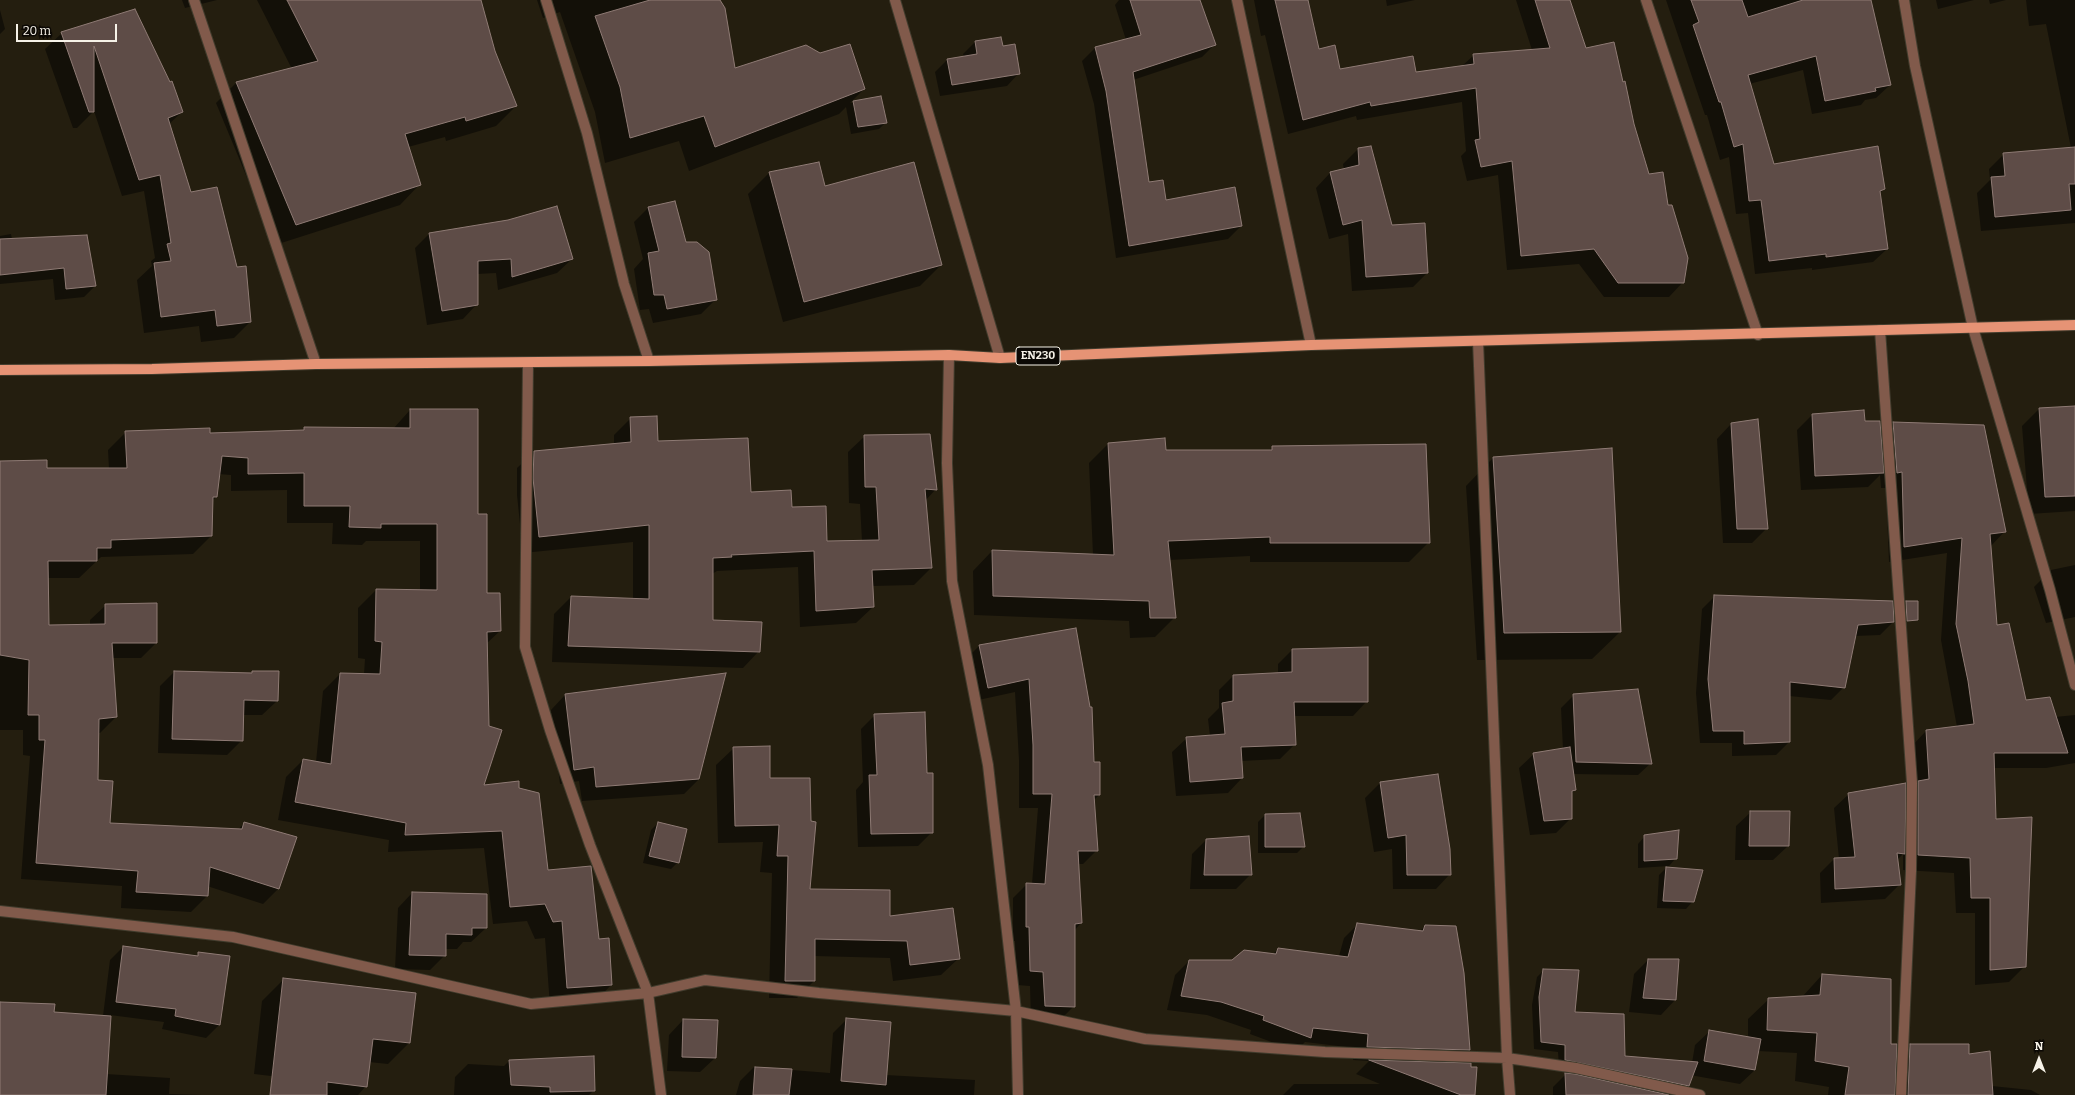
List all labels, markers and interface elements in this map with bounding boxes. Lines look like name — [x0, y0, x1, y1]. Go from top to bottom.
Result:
scale bar — [18, 16, 119, 42]
text: 20 m — [23, 24, 51, 38]
road number: EN230 — [1016, 347, 1060, 365]
north arrow — [2019, 1039, 2059, 1079]
text: N — [2035, 1040, 2043, 1053]

